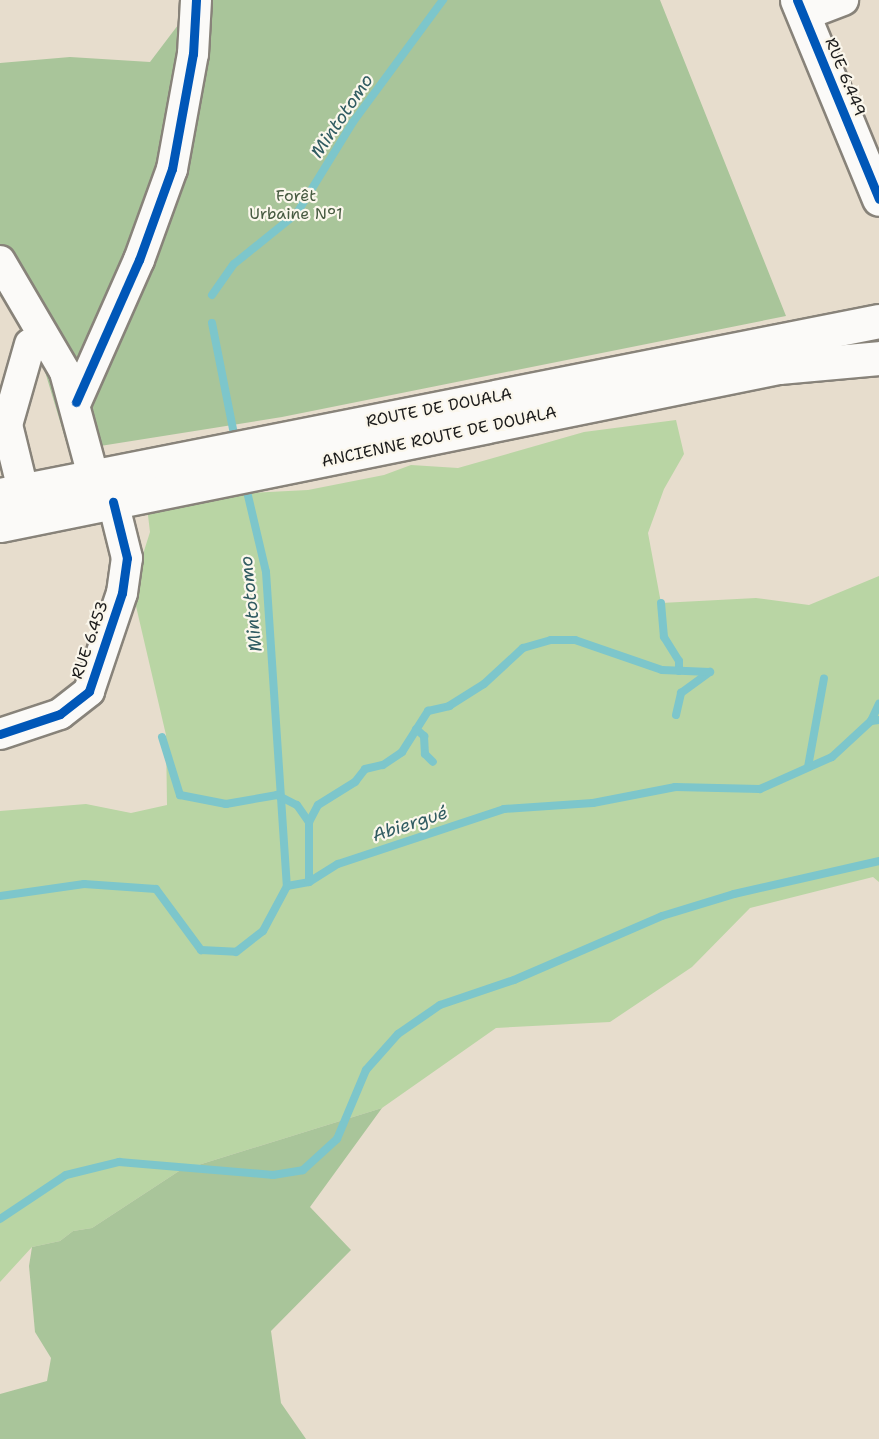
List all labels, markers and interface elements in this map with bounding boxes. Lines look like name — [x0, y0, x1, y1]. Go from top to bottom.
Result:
street label: RUE 6.449 — [821, 35, 869, 119]
water label: Mintotomo — [306, 70, 378, 162]
park label: Forêt Urbaine N°1 — [249, 186, 343, 224]
street label: ROUTE DE DOUALA — [364, 384, 514, 432]
street label: ANCIENNE ROUTE DE DOUALA — [320, 403, 558, 471]
water label: Mintotomo — [235, 555, 267, 653]
street label: RUE 6.453 — [68, 598, 112, 682]
water label: Abiergué — [370, 802, 450, 846]

